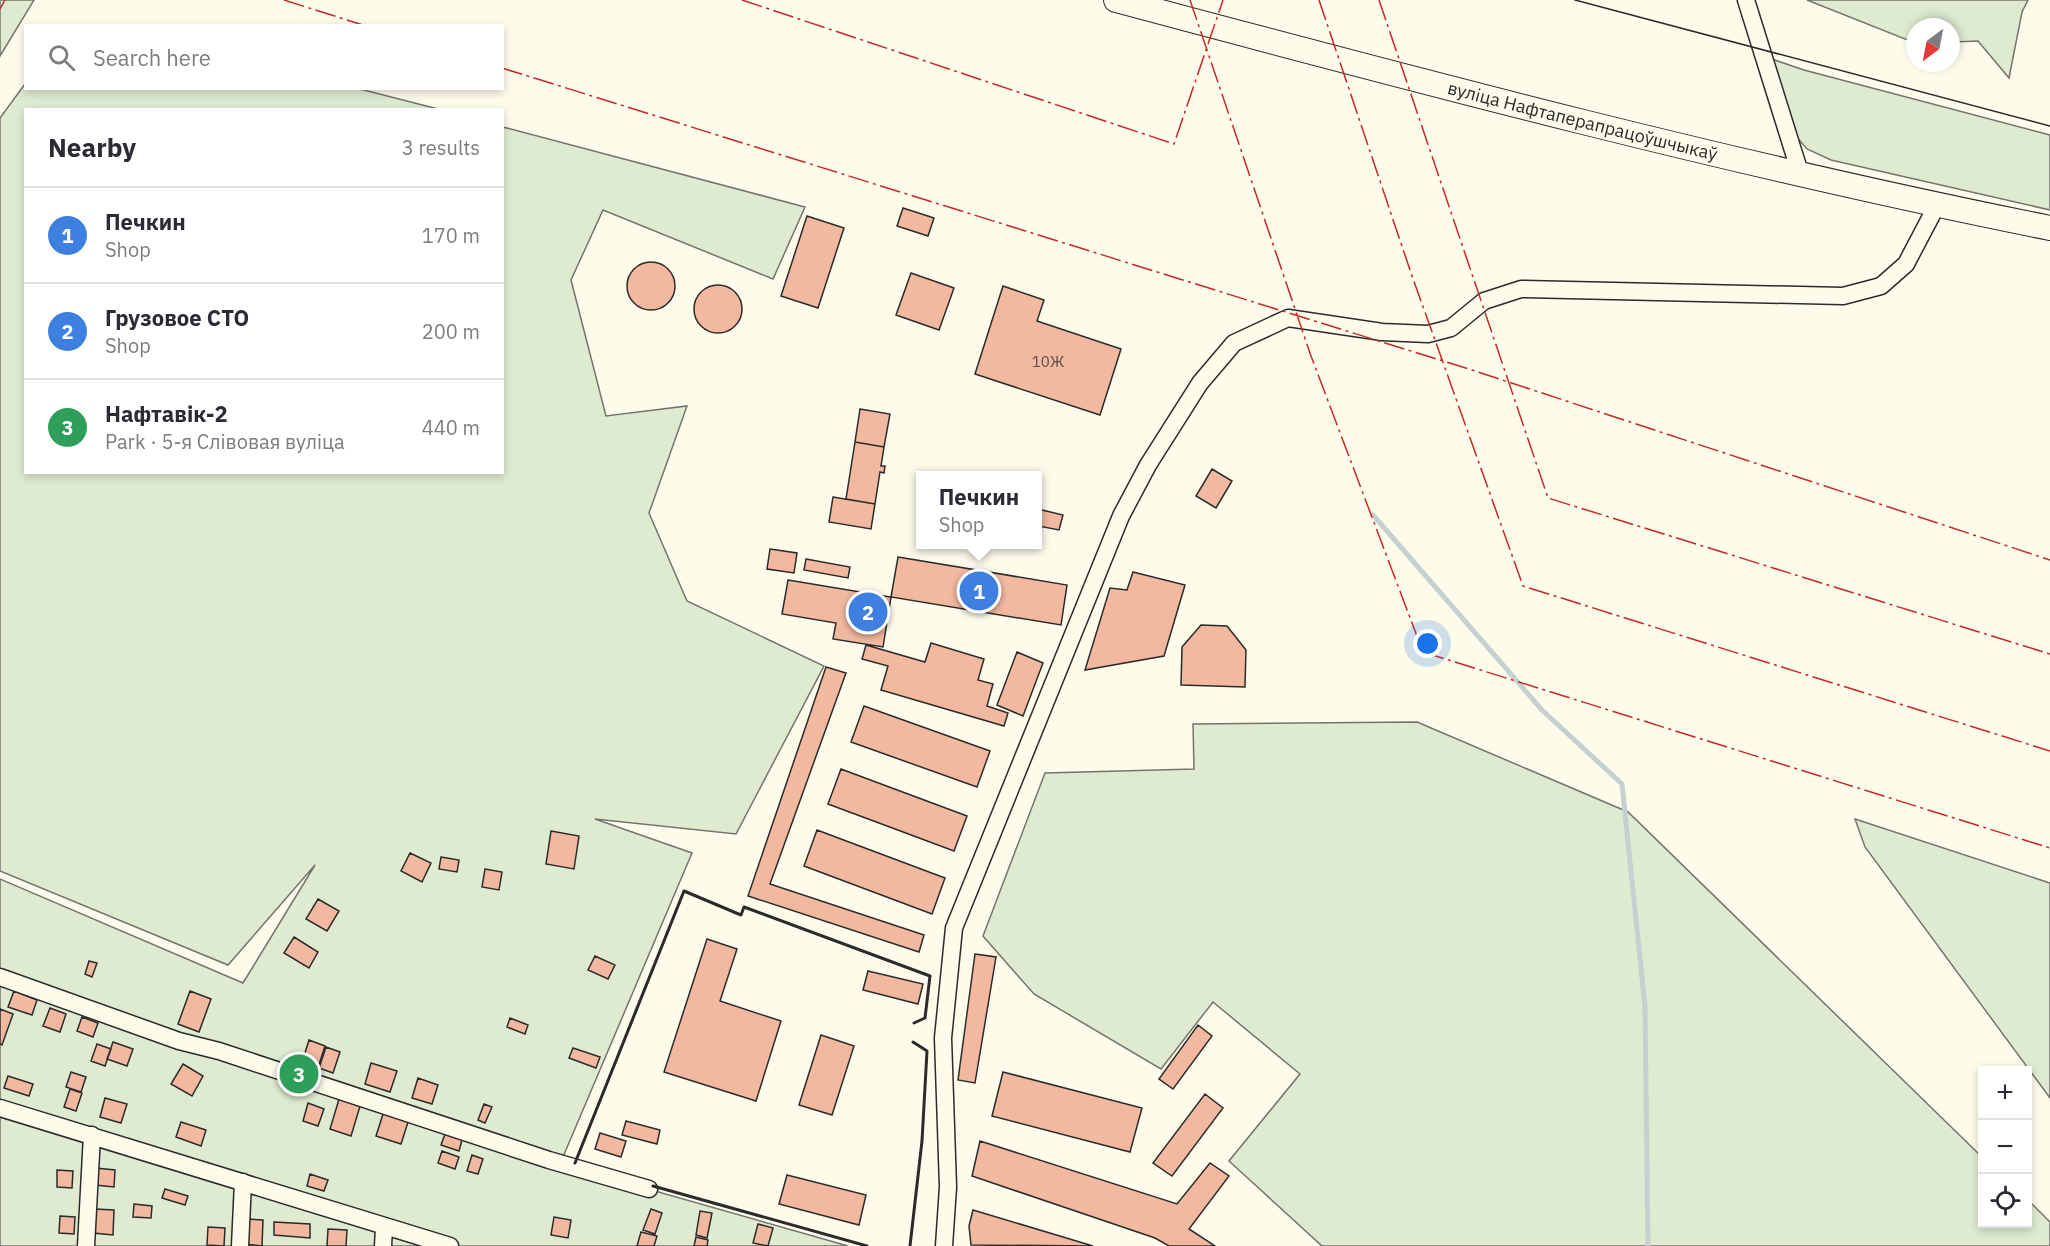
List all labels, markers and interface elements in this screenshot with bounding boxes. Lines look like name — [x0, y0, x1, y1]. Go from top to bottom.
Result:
north arrow — [1906, 18, 1960, 72]
search box — [24, 24, 504, 90]
icon: search — [45, 41, 78, 74]
text: Search here — [93, 43, 211, 72]
street label: вуліца Нафтаперапрацоўшчыкаў — [1445, 76, 1720, 165]
text: Nearby — [48, 130, 136, 164]
text: 3 results — [402, 134, 480, 161]
text: Печкин — [105, 207, 186, 236]
text: 1 — [62, 222, 74, 249]
text: 170 m — [422, 222, 480, 249]
text: Shop — [105, 236, 151, 263]
text: Грузовое СТО — [105, 303, 249, 332]
text: 2 — [62, 318, 74, 345]
text: 200 m — [422, 318, 480, 345]
text: Shop — [105, 332, 151, 359]
house number: 10Ж — [1032, 352, 1065, 371]
text: Нафтавік-2 — [105, 399, 228, 428]
text: 3 — [62, 414, 74, 441]
text: 440 m — [422, 414, 480, 441]
text: Park · 5-я Слівовая вуліца — [105, 428, 345, 455]
popup — [916, 471, 1042, 549]
text: Печкин — [939, 482, 1019, 511]
text: Shop — [939, 511, 984, 538]
pin: 1 — [960, 568, 998, 614]
pin: 2 — [848, 590, 888, 634]
your location — [1413, 629, 1442, 658]
pin: 3 — [280, 1052, 318, 1096]
map controls — [1978, 1066, 2032, 1228]
button: + — [1978, 1066, 2032, 1120]
button: − — [1978, 1120, 2032, 1174]
button: locate — [1978, 1174, 2032, 1228]

